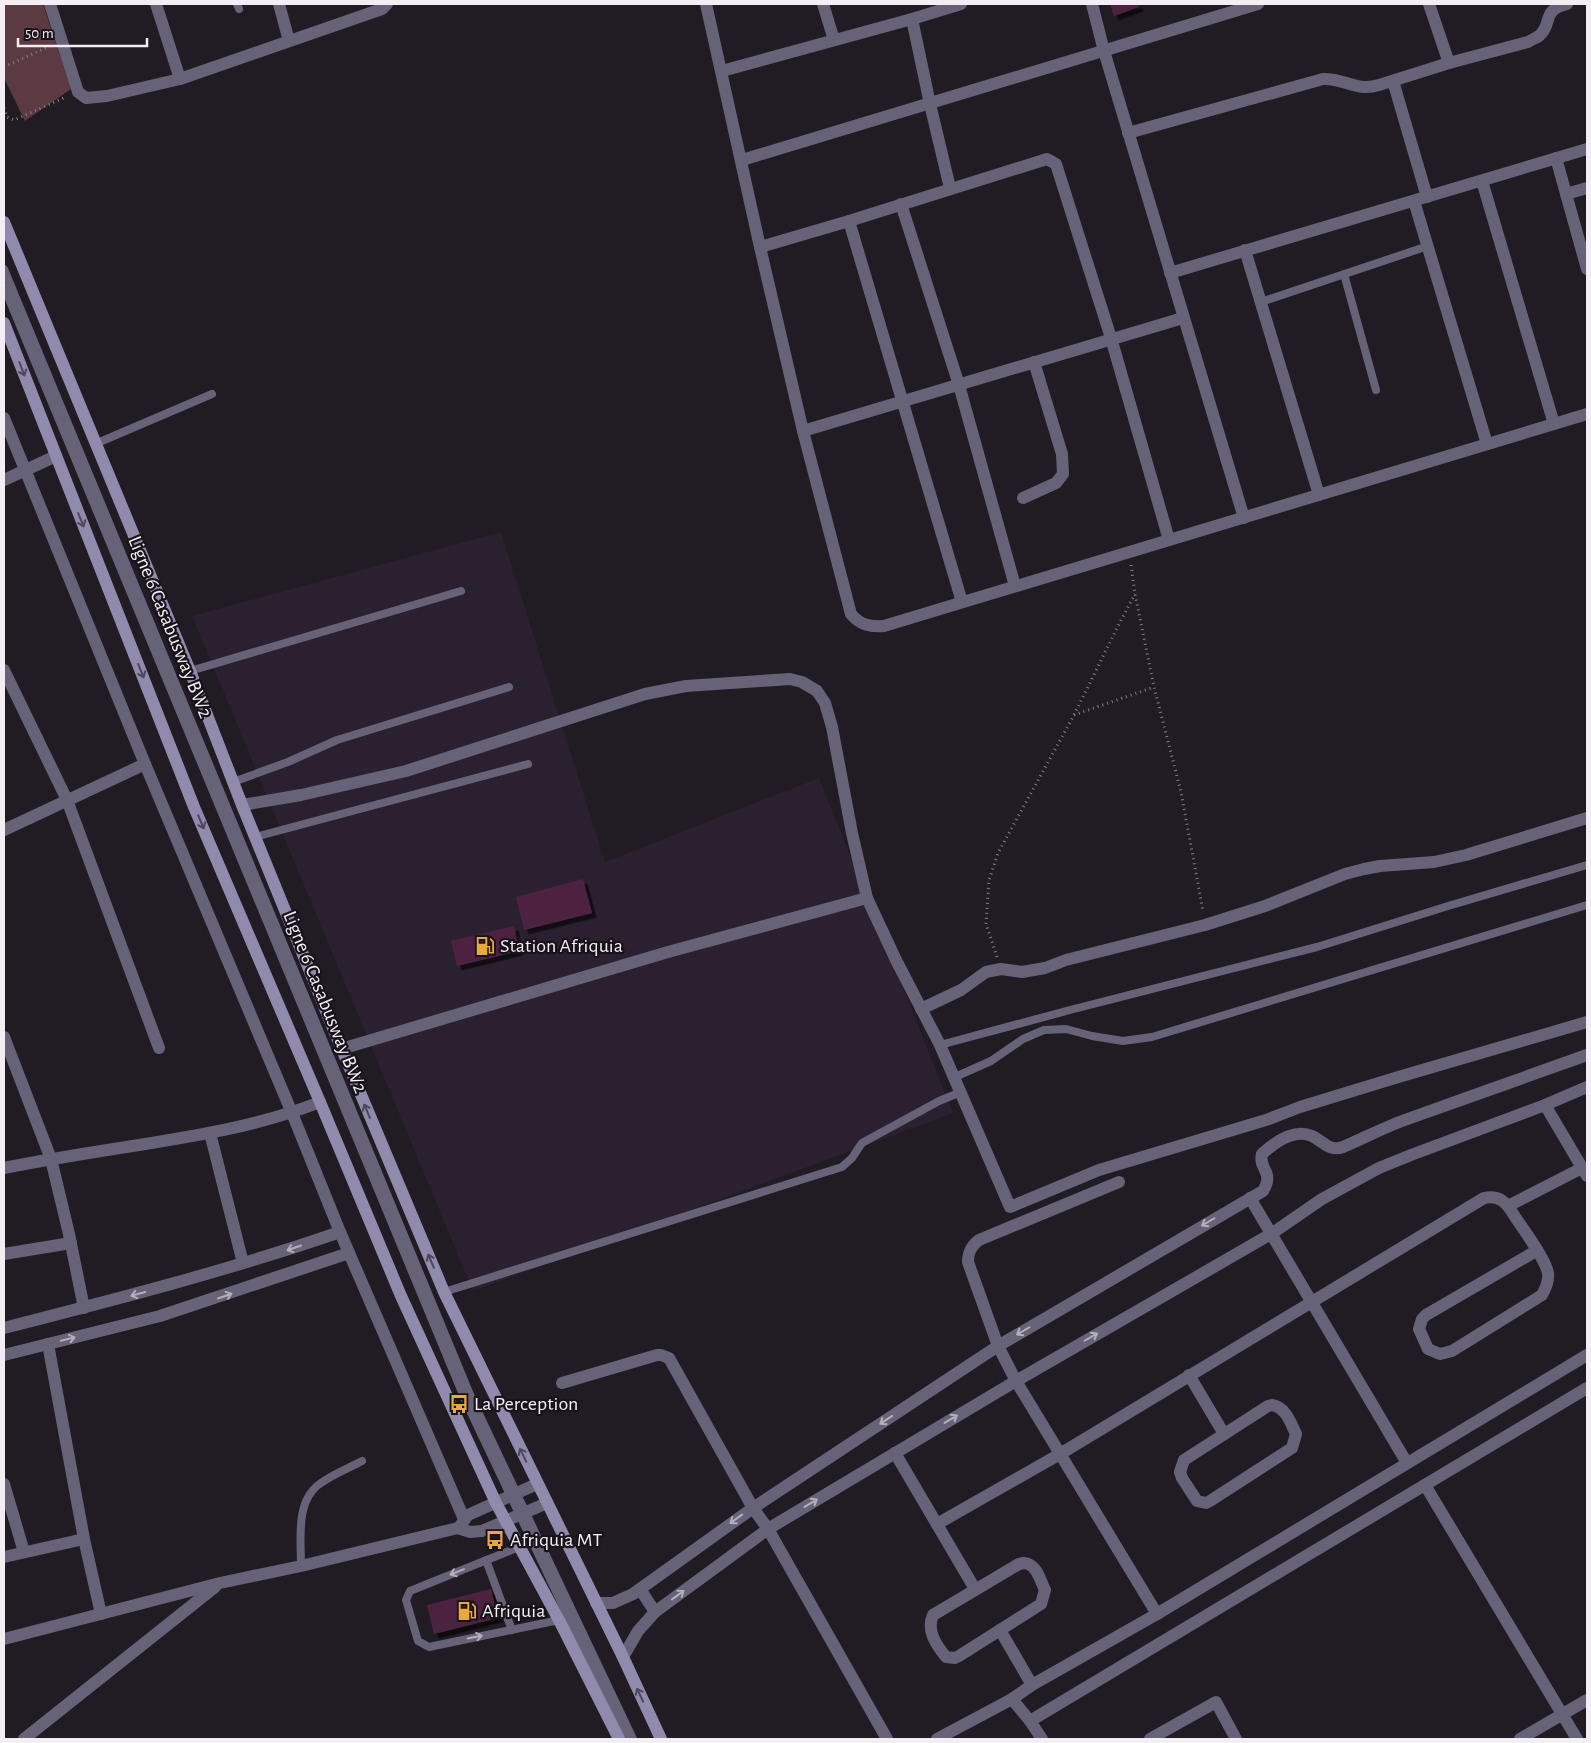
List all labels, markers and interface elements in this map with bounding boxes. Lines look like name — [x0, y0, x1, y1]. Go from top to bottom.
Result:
scale bar — [18, 15, 146, 47]
text: 50 m — [25, 26, 54, 41]
one-way arrow — [18, 361, 27, 376]
one-way arrow — [77, 512, 86, 527]
street label: Ligne 6 Casabusway BW2 — [124, 533, 216, 721]
one-way arrow — [137, 663, 146, 678]
one-way arrow — [196, 814, 206, 829]
street label: Ligne 6 Casabusway BW2 — [279, 908, 371, 1096]
fuel station icon: Station Afriquia — [474, 935, 496, 957]
place label: Station Afriquia — [500, 936, 623, 956]
one-way arrow — [362, 1104, 372, 1119]
one-way arrow — [1202, 1218, 1216, 1228]
one-way arrow — [286, 1243, 302, 1253]
one-way arrow — [425, 1254, 435, 1269]
one-way arrow — [131, 1290, 147, 1299]
one-way arrow — [216, 1290, 232, 1300]
one-way arrow — [1016, 1327, 1030, 1337]
one-way arrow — [1083, 1332, 1098, 1342]
one-way arrow — [59, 1334, 75, 1343]
bus stop icon: La Perception — [448, 1393, 470, 1415]
place label: La Perception — [474, 1394, 578, 1414]
one-way arrow — [943, 1414, 957, 1424]
one-way arrow — [880, 1415, 894, 1425]
one-way arrow — [518, 1448, 527, 1463]
one-way arrow — [804, 1498, 818, 1508]
one-way arrow — [730, 1514, 744, 1524]
bus stop icon: Afriquia MT — [484, 1529, 506, 1551]
place label: Afriquia MT — [510, 1530, 602, 1550]
one-way arrow — [450, 1568, 465, 1577]
one-way arrow — [671, 1590, 685, 1600]
fuel station icon: Afriquia — [456, 1600, 478, 1622]
place label: Afriquia — [482, 1601, 545, 1621]
one-way arrow — [466, 1632, 482, 1642]
one-way arrow — [635, 1688, 645, 1703]

